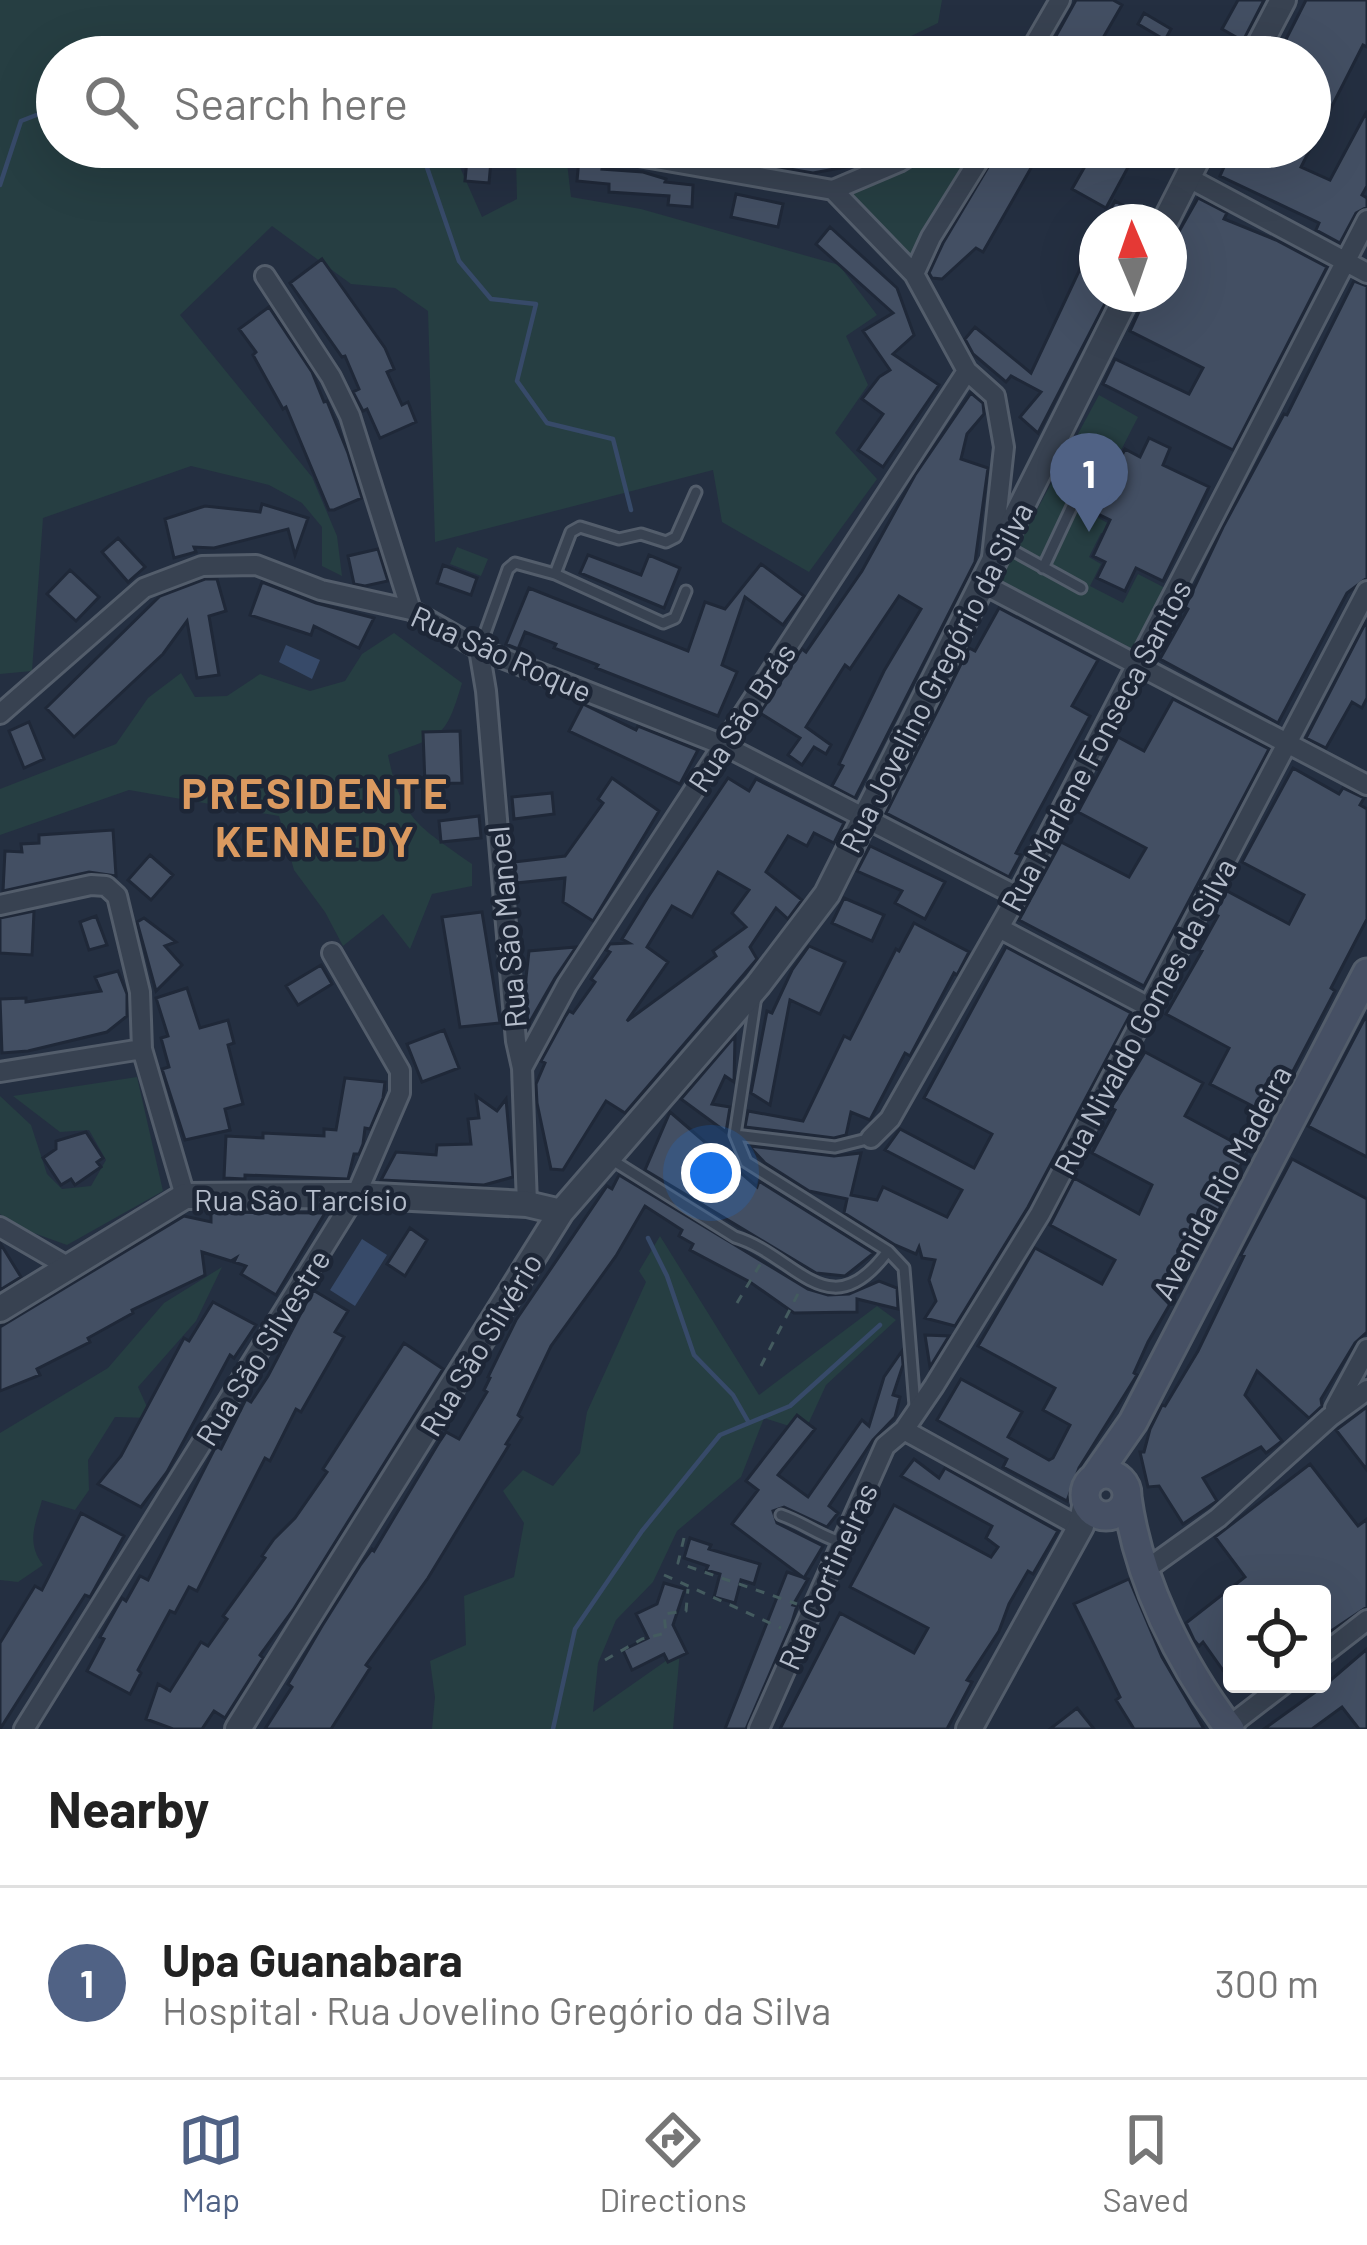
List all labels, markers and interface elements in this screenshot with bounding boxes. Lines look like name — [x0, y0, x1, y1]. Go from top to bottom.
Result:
search box — [36, 36, 1331, 168]
icon: search — [78, 69, 144, 135]
text: Search here — [174, 75, 408, 129]
north arrow — [1079, 204, 1187, 312]
pin: 1 — [1050, 433, 1128, 532]
street label: Rua Jovelino Gregório da Silva — [831, 496, 1039, 858]
street label: Rua Marlene Fonseca Santos — [992, 573, 1198, 917]
street label: Rua São Roque — [406, 597, 598, 709]
street label: Rua São Brás — [680, 636, 802, 798]
district label: PRESIDENTE KENNEDY — [182, 767, 450, 865]
street label: Rua São Manoel — [479, 824, 533, 1030]
street label: Rua Nivaldo Gomes da Silva — [1045, 852, 1243, 1180]
street label: Avenida Rio Madeira — [1144, 1059, 1298, 1305]
your location — [681, 1143, 741, 1203]
street label: Rua São Tarcísio — [194, 1181, 408, 1217]
street label: Rua São Silvestre — [187, 1242, 337, 1452]
street label: Rua São Silvério — [411, 1246, 549, 1442]
street label: Rua Cortineiras — [770, 1477, 884, 1675]
map controls — [1223, 1585, 1331, 1693]
button: locate — [1223, 1585, 1331, 1693]
text: Nearby — [48, 1777, 209, 1838]
text: Upa Guanabara — [162, 1932, 463, 1986]
text: 1 — [80, 1959, 94, 2006]
text: 300 m — [1215, 1959, 1319, 2006]
text: Hospital · Rua Jovelino Gregório da Silva — [162, 1986, 831, 2033]
tab: Map — [178, 2107, 244, 2219]
tab: Directions — [599, 2107, 747, 2219]
tab: Saved — [1103, 2107, 1189, 2219]

